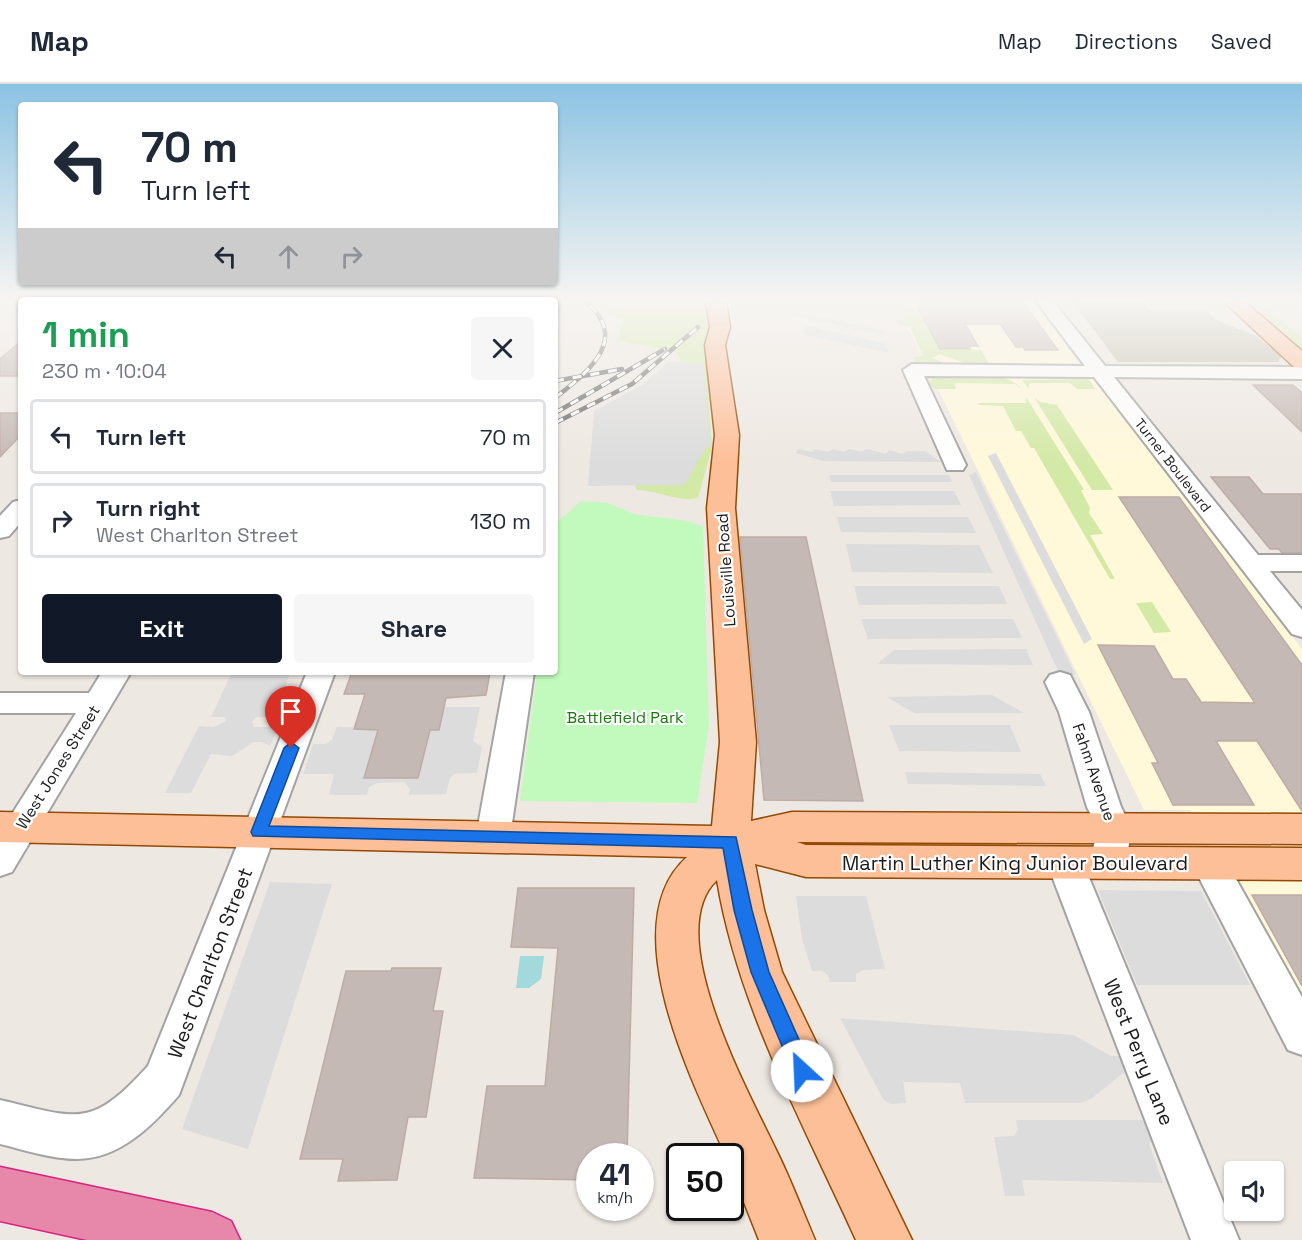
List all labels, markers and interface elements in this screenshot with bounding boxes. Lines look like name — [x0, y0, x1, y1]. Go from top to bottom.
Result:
text: Map — [30, 23, 89, 59]
text: Map — [998, 28, 1042, 55]
text: Directions — [1075, 28, 1178, 55]
text: Saved — [1211, 28, 1272, 55]
text: 70 m — [141, 121, 238, 174]
icon: left — [42, 126, 120, 204]
text: Turn left — [141, 173, 251, 208]
icon: left — [209, 240, 242, 273]
icon: ahead — [272, 240, 305, 273]
icon: right — [335, 240, 368, 273]
text: 1 min — [42, 312, 130, 358]
button: close — [471, 317, 534, 380]
text: 230 m · 10:04 — [42, 358, 167, 384]
street label: Turner Boulevard — [1131, 415, 1215, 515]
icon: left — [45, 420, 78, 453]
text: Turn left — [96, 423, 186, 451]
text: 70 m — [480, 423, 531, 451]
text: Turn right — [96, 494, 201, 522]
icon: right — [45, 504, 78, 537]
text: 130 m — [470, 507, 531, 535]
street label: Louisville Road — [712, 513, 740, 627]
text: West Charlton Street — [96, 522, 298, 548]
button: Exit — [42, 594, 282, 663]
button: Share — [294, 594, 534, 663]
pin — [265, 686, 316, 748]
icon: arrive — [274, 695, 307, 728]
street label: West Jones Street — [11, 701, 105, 833]
park label: Battlefield Park — [566, 707, 684, 728]
street label: Fahm Avenue — [1068, 721, 1120, 823]
street label: Martin Luther King Junior Boulevard — [842, 850, 1188, 876]
street label: West Charlton Street — [162, 864, 258, 1062]
street label: West Perry Lane — [1098, 975, 1180, 1129]
position arrow — [770, 1039, 834, 1103]
speed limit sign: 50 — [666, 1143, 744, 1221]
text: 41 — [599, 1155, 631, 1194]
map controls — [1224, 1161, 1284, 1221]
button: sound — [1224, 1161, 1284, 1221]
text: km/h — [597, 1188, 633, 1207]

